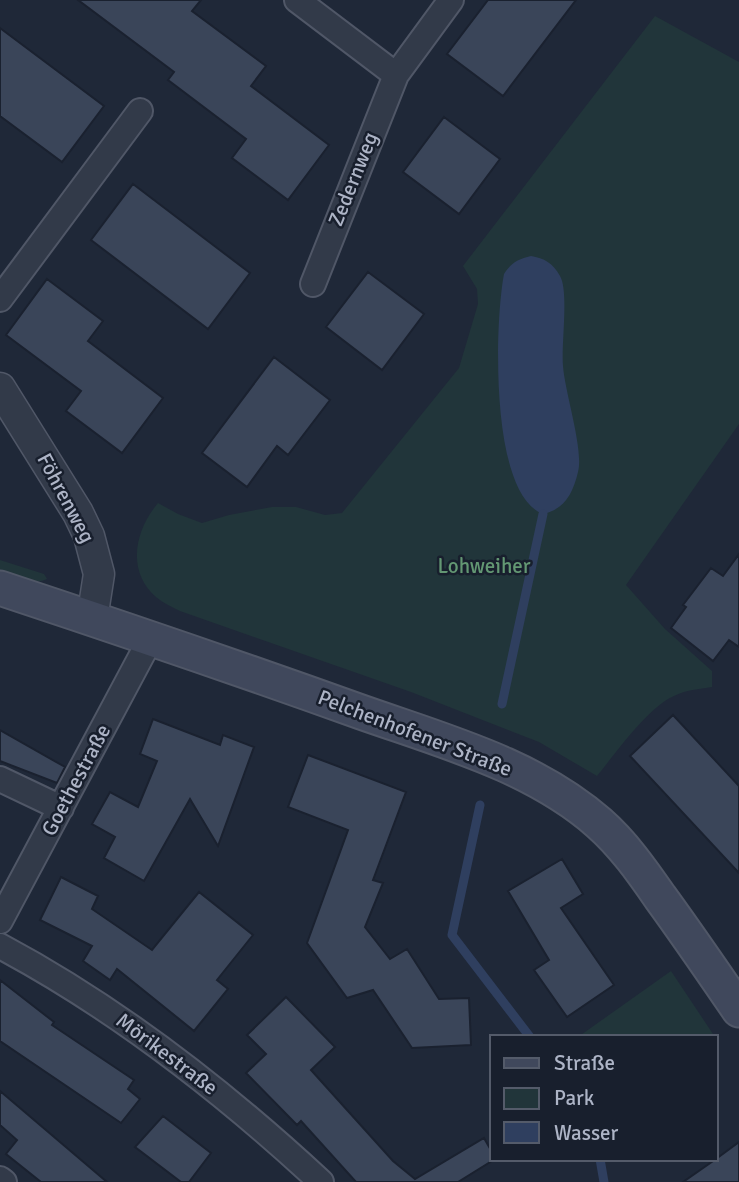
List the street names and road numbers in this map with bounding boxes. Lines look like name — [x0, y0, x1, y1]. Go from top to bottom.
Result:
street label: Zedernweg — [322, 128, 384, 230]
street label: Föhrenweg — [31, 449, 101, 547]
street label: Pelchenhofener Straße — [314, 684, 516, 782]
street label: Goethestraße — [36, 720, 116, 840]
street label: Mörikestraße — [111, 1007, 223, 1101]

